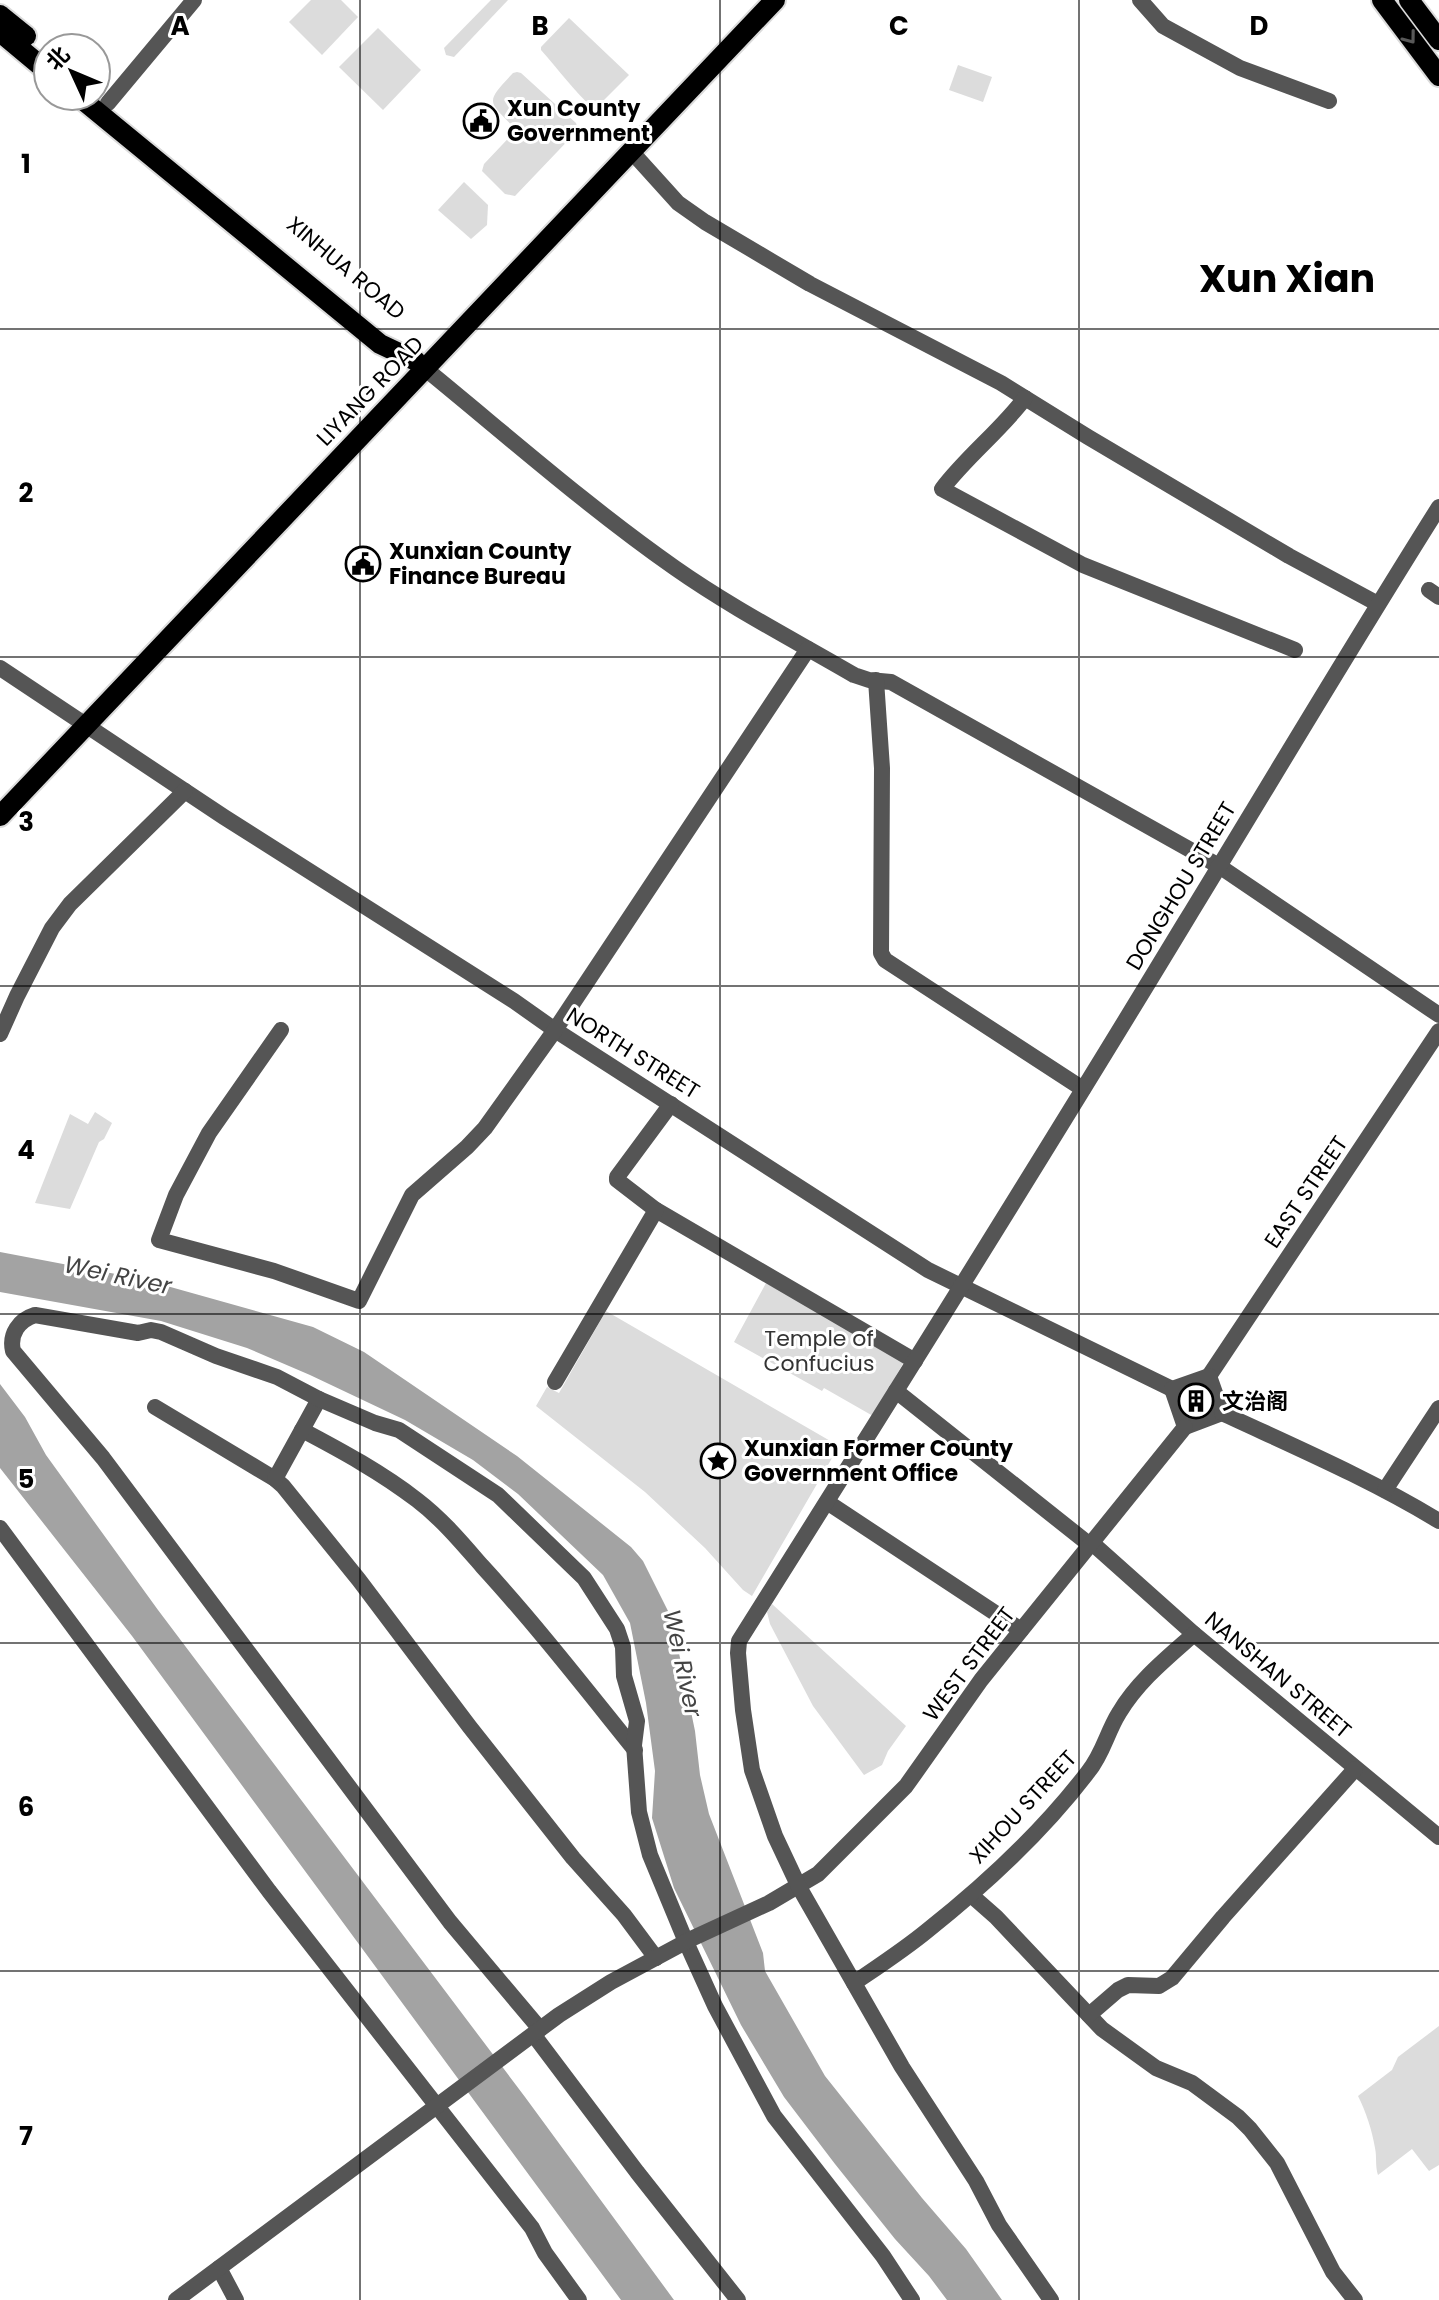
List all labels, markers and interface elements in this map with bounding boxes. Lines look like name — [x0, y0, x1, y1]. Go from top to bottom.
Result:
text: A — [170, 8, 190, 44]
text: B — [531, 8, 549, 44]
text: C — [889, 8, 909, 44]
text: D — [1250, 8, 1269, 44]
one-way arrow — [1401, 29, 1415, 44]
north arrow — [32, 32, 112, 112]
text: 北 — [39, 40, 77, 77]
place label: Xun County Government — [507, 93, 650, 149]
public building icon: Xun County Government — [462, 102, 500, 140]
text: 1 — [21, 146, 31, 182]
street label: XINHUA ROAD — [280, 209, 412, 327]
district label: Xun Xian — [1199, 252, 1375, 305]
street label: LIYANG ROAD — [309, 329, 431, 453]
text: 2 — [19, 475, 34, 511]
place label: Xunxian County Finance Bureau — [389, 536, 572, 592]
public building icon: Xunxian County Finance Bureau — [344, 545, 382, 583]
street label: DONGHOU STREET — [1118, 796, 1244, 976]
text: 3 — [18, 804, 34, 840]
street label: NORTH STREET — [560, 1000, 706, 1106]
street label: EAST STREET — [1257, 1130, 1355, 1254]
text: 4 — [17, 1132, 35, 1168]
water label: Wei River — [61, 1248, 176, 1303]
park label: Temple of Confucius — [764, 1323, 874, 1379]
building icon: 文治阁 — [1177, 1382, 1215, 1420]
place label: 文治阁 — [1222, 1386, 1288, 1417]
place label: Xunxian Former County Government Office — [744, 1433, 1013, 1489]
place icon: Xunxian Former County Government Office — [699, 1442, 737, 1480]
text: 5 — [18, 1461, 34, 1497]
street label: WEST STREET — [916, 1600, 1022, 1728]
street label: NANSHAN STREET — [1198, 1604, 1358, 1746]
water label: Wei River — [656, 1606, 711, 1721]
street label: XIHOU STREET — [962, 1743, 1084, 1871]
text: 6 — [18, 1789, 34, 1825]
text: 7 — [19, 2118, 33, 2154]

